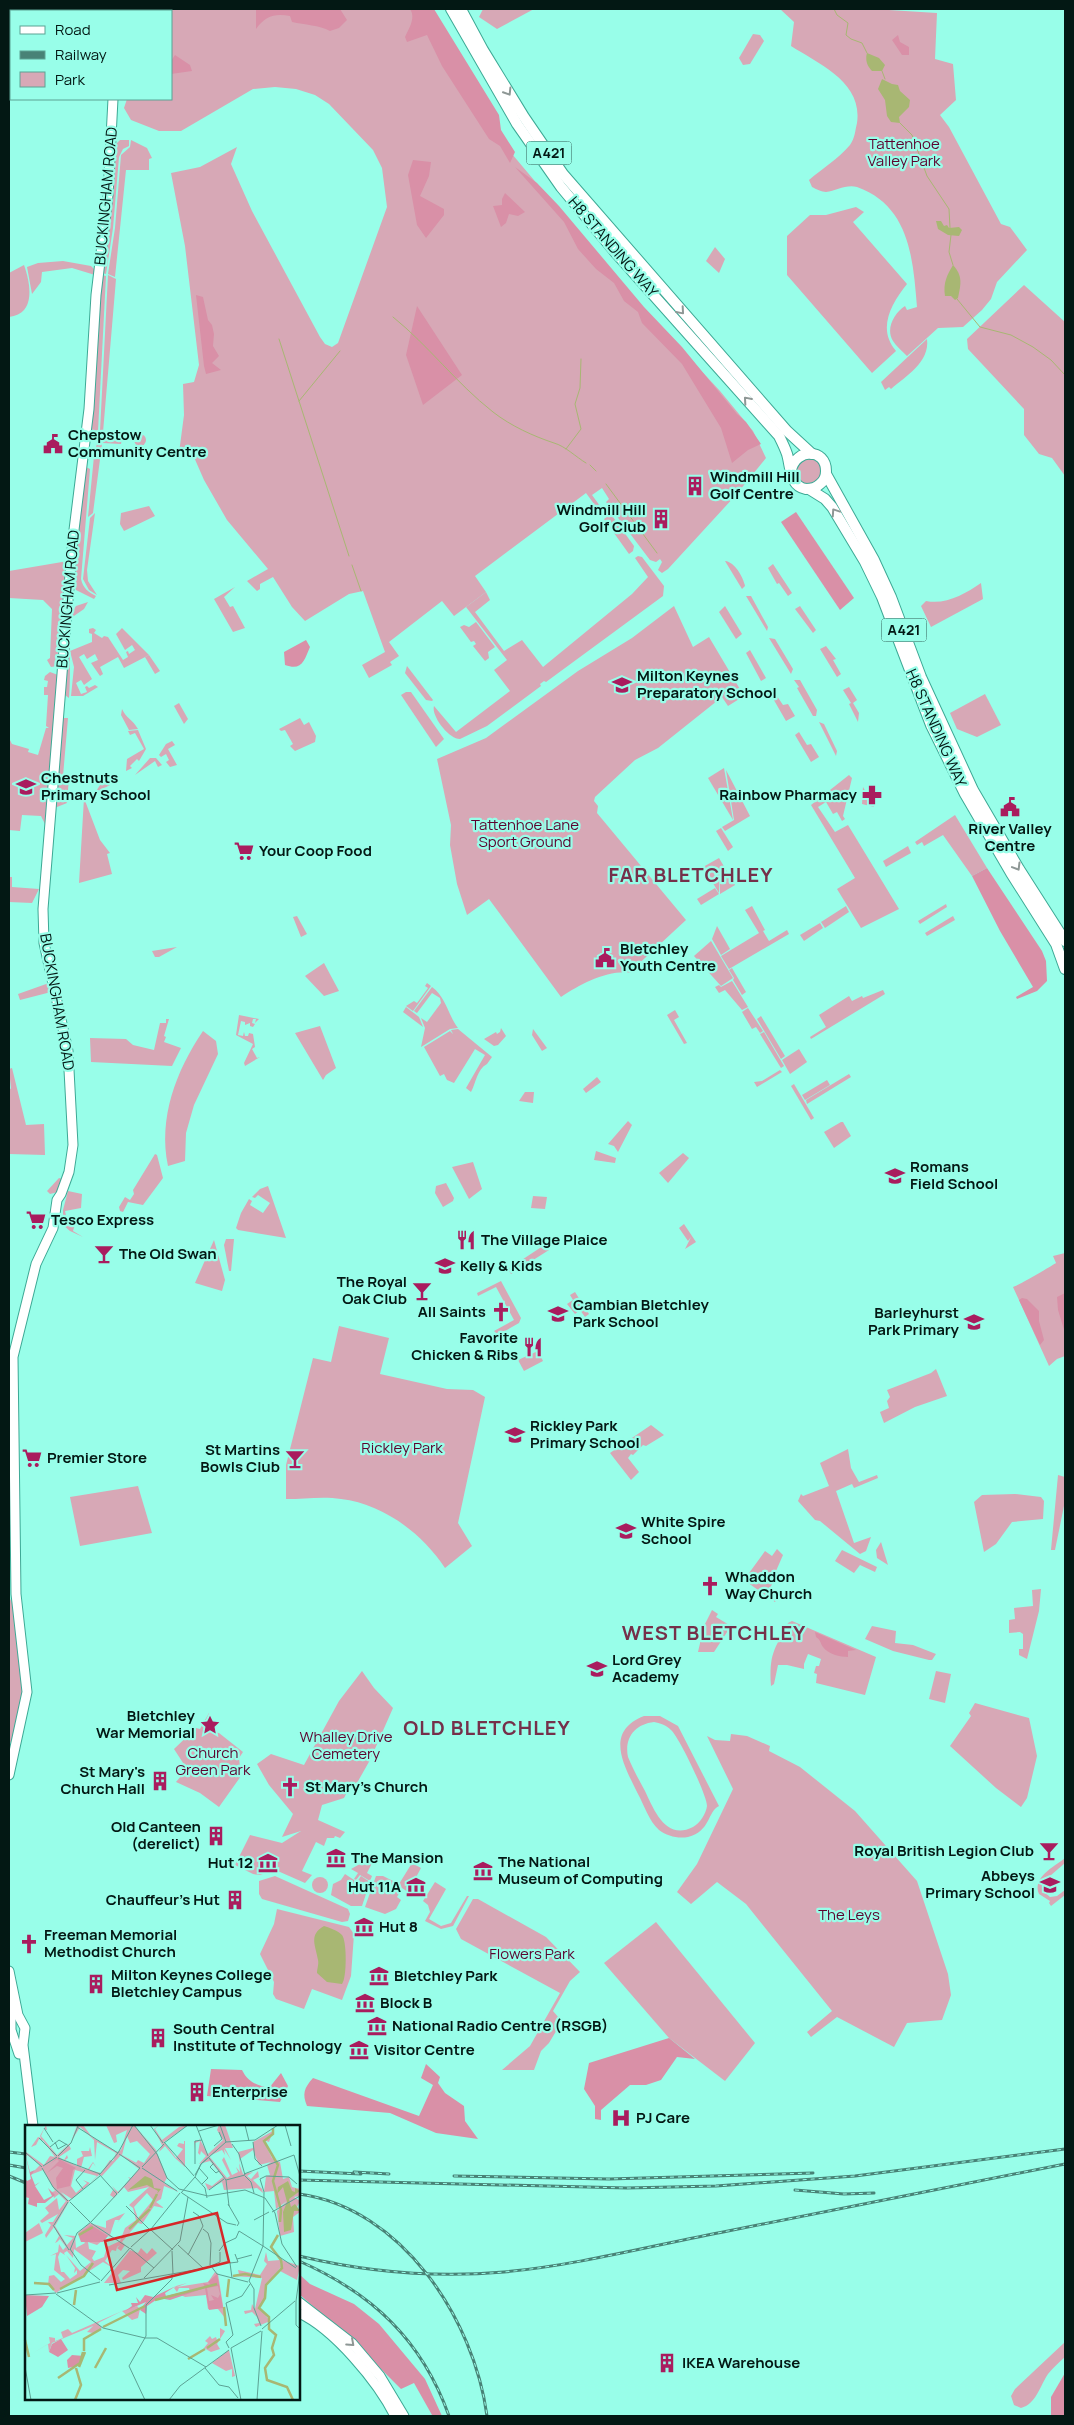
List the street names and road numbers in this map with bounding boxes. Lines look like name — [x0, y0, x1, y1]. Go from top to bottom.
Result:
street label: BUCKINGHAM ROAD — [89, 126, 122, 266]
road number: A421 — [526, 142, 572, 164]
street label: H8 STANDING WAY — [564, 192, 663, 302]
street label: BUCKINGHAM ROAD — [51, 529, 84, 669]
road number: A421 — [882, 618, 926, 642]
street label: H8 STANDING WAY — [901, 666, 972, 791]
street label: BUCKINGHAM ROAD — [35, 932, 80, 1072]

